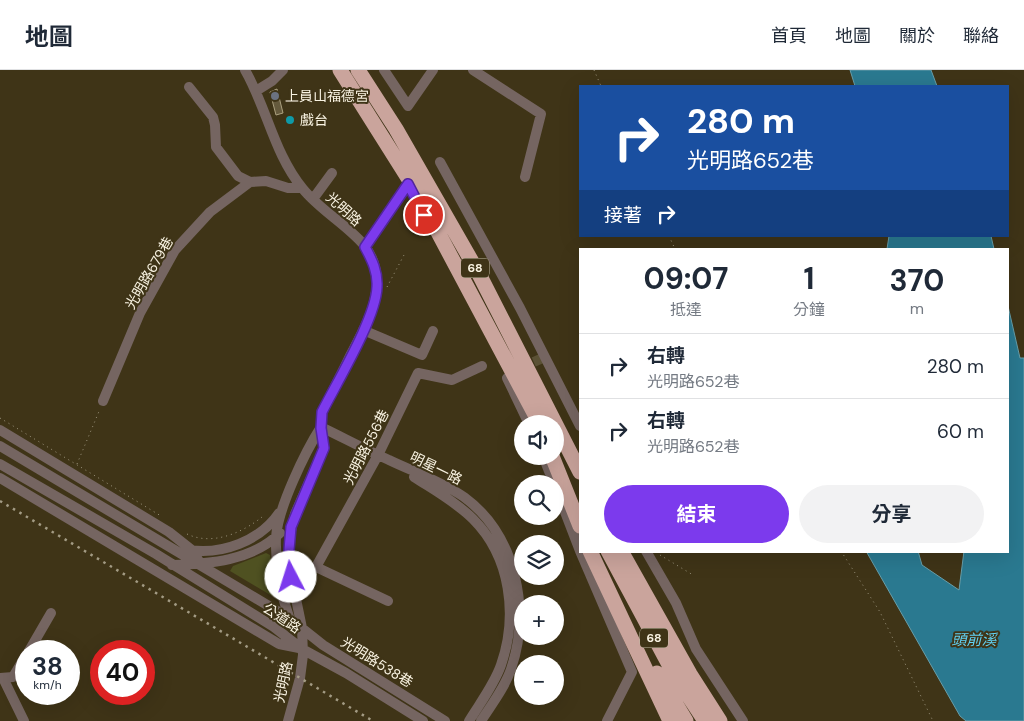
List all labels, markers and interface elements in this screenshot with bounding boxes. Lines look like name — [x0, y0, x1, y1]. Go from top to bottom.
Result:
text: 地圖 — [25, 21, 73, 52]
text: 首頁 — [771, 24, 807, 48]
text: 地圖 — [835, 24, 871, 48]
text: 關於 — [899, 24, 935, 48]
text: 聯絡 — [963, 24, 999, 48]
place label: 上員山福德宮 — [285, 87, 369, 105]
marker: 上員山福德宮 — [269, 90, 281, 102]
text: 280 m — [687, 98, 795, 144]
icon: right — [604, 105, 669, 170]
place label: 戲台 — [300, 111, 328, 129]
marker: 戲台 — [284, 114, 296, 126]
text: 光明路652巷 — [687, 146, 814, 175]
street label: 光明路 — [322, 188, 366, 230]
pin — [403, 194, 445, 236]
icon: right — [652, 200, 680, 228]
icon: arrive — [410, 201, 438, 229]
text: 接著 — [604, 203, 642, 228]
street label: 光明路679巷 — [121, 234, 177, 312]
road number: 68 — [461, 258, 489, 278]
text: 09:07 — [644, 259, 728, 298]
text: 1 — [804, 259, 814, 298]
text: 370 — [890, 261, 944, 300]
text: m — [910, 298, 924, 319]
text: 抵達 — [670, 299, 702, 320]
text: 分鐘 — [793, 299, 825, 320]
text: 右轉 — [647, 343, 685, 368]
icon: right — [604, 352, 632, 380]
text: 280 m — [927, 354, 984, 379]
text: 光明路652巷 — [647, 371, 739, 392]
street label: 光明路556巷 — [339, 406, 393, 488]
text: 右轉 — [647, 408, 685, 433]
map controls — [514, 415, 564, 705]
button: sound — [514, 415, 564, 465]
icon: right — [604, 417, 632, 445]
text: 60 m — [937, 419, 984, 444]
text: 光明路652巷 — [647, 436, 739, 457]
street label: 明星一路 — [407, 448, 465, 488]
button: search — [514, 475, 564, 525]
button: 結束 — [604, 485, 789, 543]
button: 分享 — [799, 485, 984, 543]
button: layers — [514, 535, 564, 585]
position arrow — [264, 550, 316, 602]
button: + — [514, 595, 564, 645]
street label: 公道路 — [260, 599, 304, 637]
road number: 68 — [640, 628, 668, 648]
water label: 頭前溪 — [951, 630, 998, 650]
street label: 光明路538巷 — [338, 633, 416, 691]
speed limit sign: 40 — [90, 640, 155, 705]
text: 38 — [32, 650, 63, 683]
button: − — [514, 655, 564, 705]
street label: 光明路 — [270, 660, 296, 704]
text: km/h — [33, 677, 62, 693]

